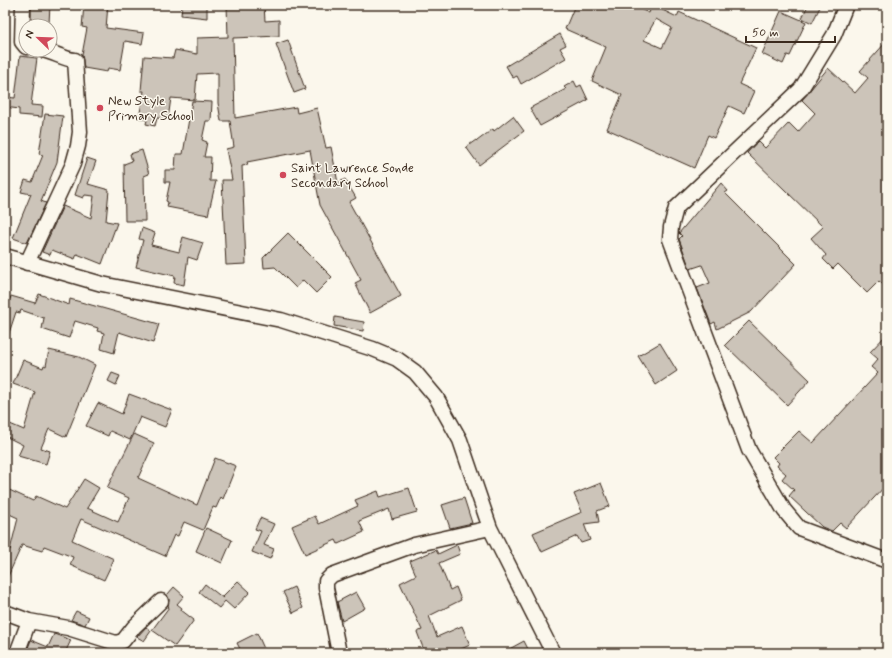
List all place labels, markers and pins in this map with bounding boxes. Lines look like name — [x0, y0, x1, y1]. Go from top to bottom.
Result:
place label: New Style Primary School — [108, 93, 194, 125]
marker: New Style Primary School — [95, 103, 105, 113]
place label: Saint Lawrence Sonde Secondary School — [291, 160, 414, 192]
marker: Saint Lawrence Sonde Secondary School — [278, 170, 288, 180]

